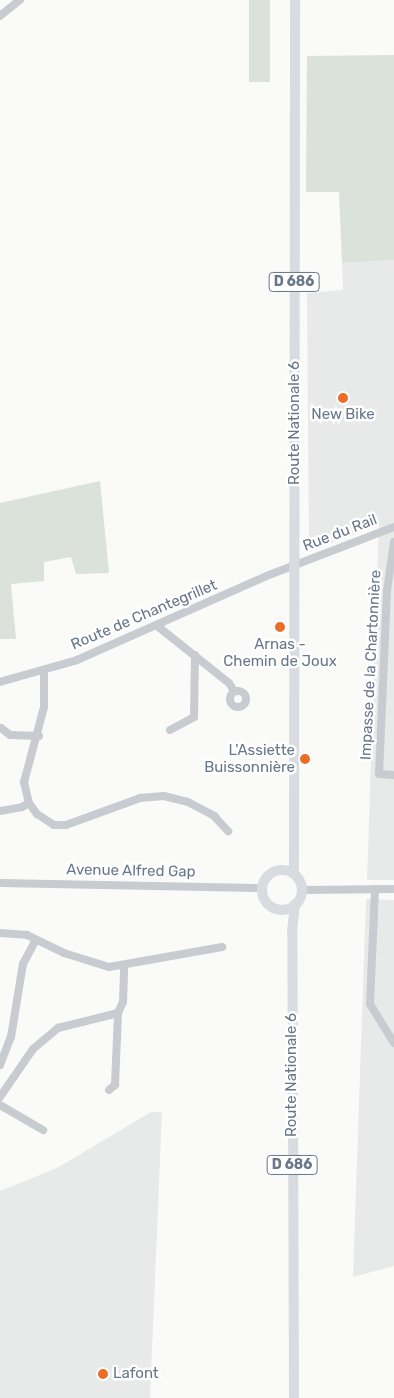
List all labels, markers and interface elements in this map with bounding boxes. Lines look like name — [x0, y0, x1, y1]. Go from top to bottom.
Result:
road number: D 686 — [268, 270, 320, 294]
street label: Route Nationale 6 — [286, 361, 304, 485]
marker: New Bike — [337, 392, 349, 404]
place label: New Bike — [311, 406, 375, 424]
street label: Rue du Rail — [300, 511, 380, 555]
street label: Impasse de la Chartonnière — [357, 569, 385, 761]
street label: Route de Chantegrillet — [68, 576, 220, 654]
marker: Arnas - Chemin de Joux — [274, 621, 286, 633]
place label: Arnas - Chemin de Joux — [223, 635, 337, 670]
place label: L'Assiette Buissonnière — [204, 741, 295, 776]
marker: L'Assiette Buissonnière — [299, 753, 311, 765]
street label: Avenue Alfred Gap — [66, 861, 196, 881]
street label: Route Nationale 6 — [283, 1013, 301, 1137]
road number: D 686 — [266, 1154, 318, 1176]
place label: Lafont — [113, 1365, 159, 1383]
marker: Lafont — [97, 1368, 109, 1380]

